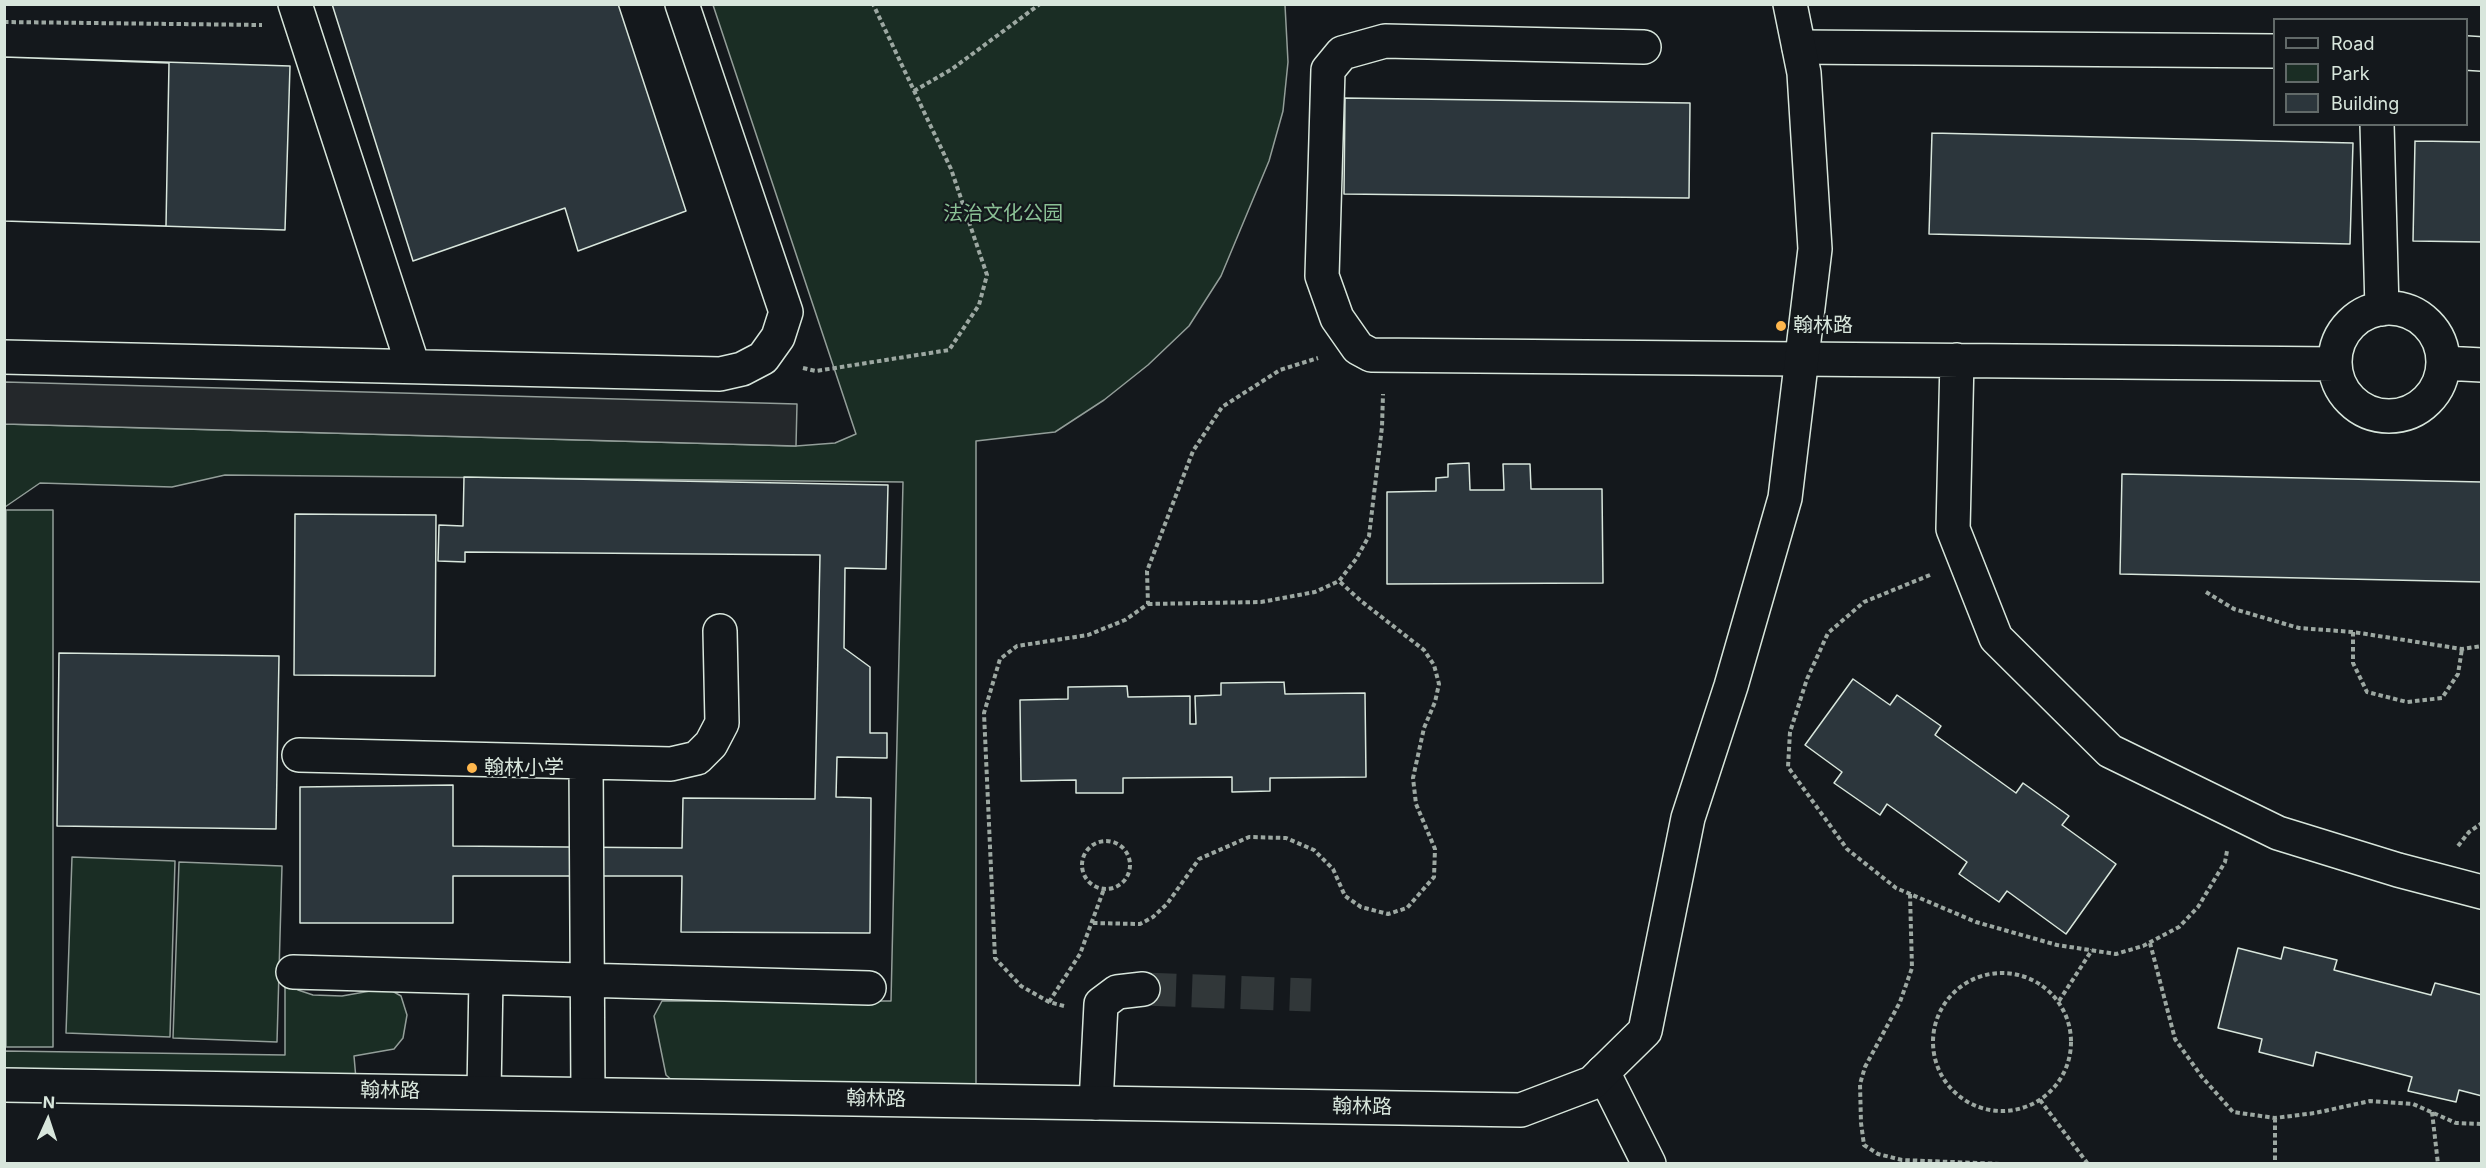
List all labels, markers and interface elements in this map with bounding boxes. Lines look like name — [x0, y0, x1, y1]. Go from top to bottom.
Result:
legend — [2273, 18, 2468, 126]
text: Road — [2331, 33, 2374, 54]
text: Park — [2331, 63, 2370, 84]
text: Building — [2331, 93, 2399, 114]
park label: 法治文化公园 — [943, 202, 1063, 226]
place label: 翰林路 — [1793, 314, 1853, 338]
marker: 翰林路 — [1774, 319, 1788, 333]
place label: 翰林小学 — [484, 756, 564, 780]
marker: 翰林小学 — [465, 761, 479, 775]
street label: 翰林路 — [360, 1078, 420, 1104]
street label: 翰林路 — [846, 1086, 906, 1112]
north arrow — [18, 1090, 78, 1150]
text: N — [42, 1092, 56, 1112]
street label: 翰林路 — [1332, 1094, 1392, 1120]

